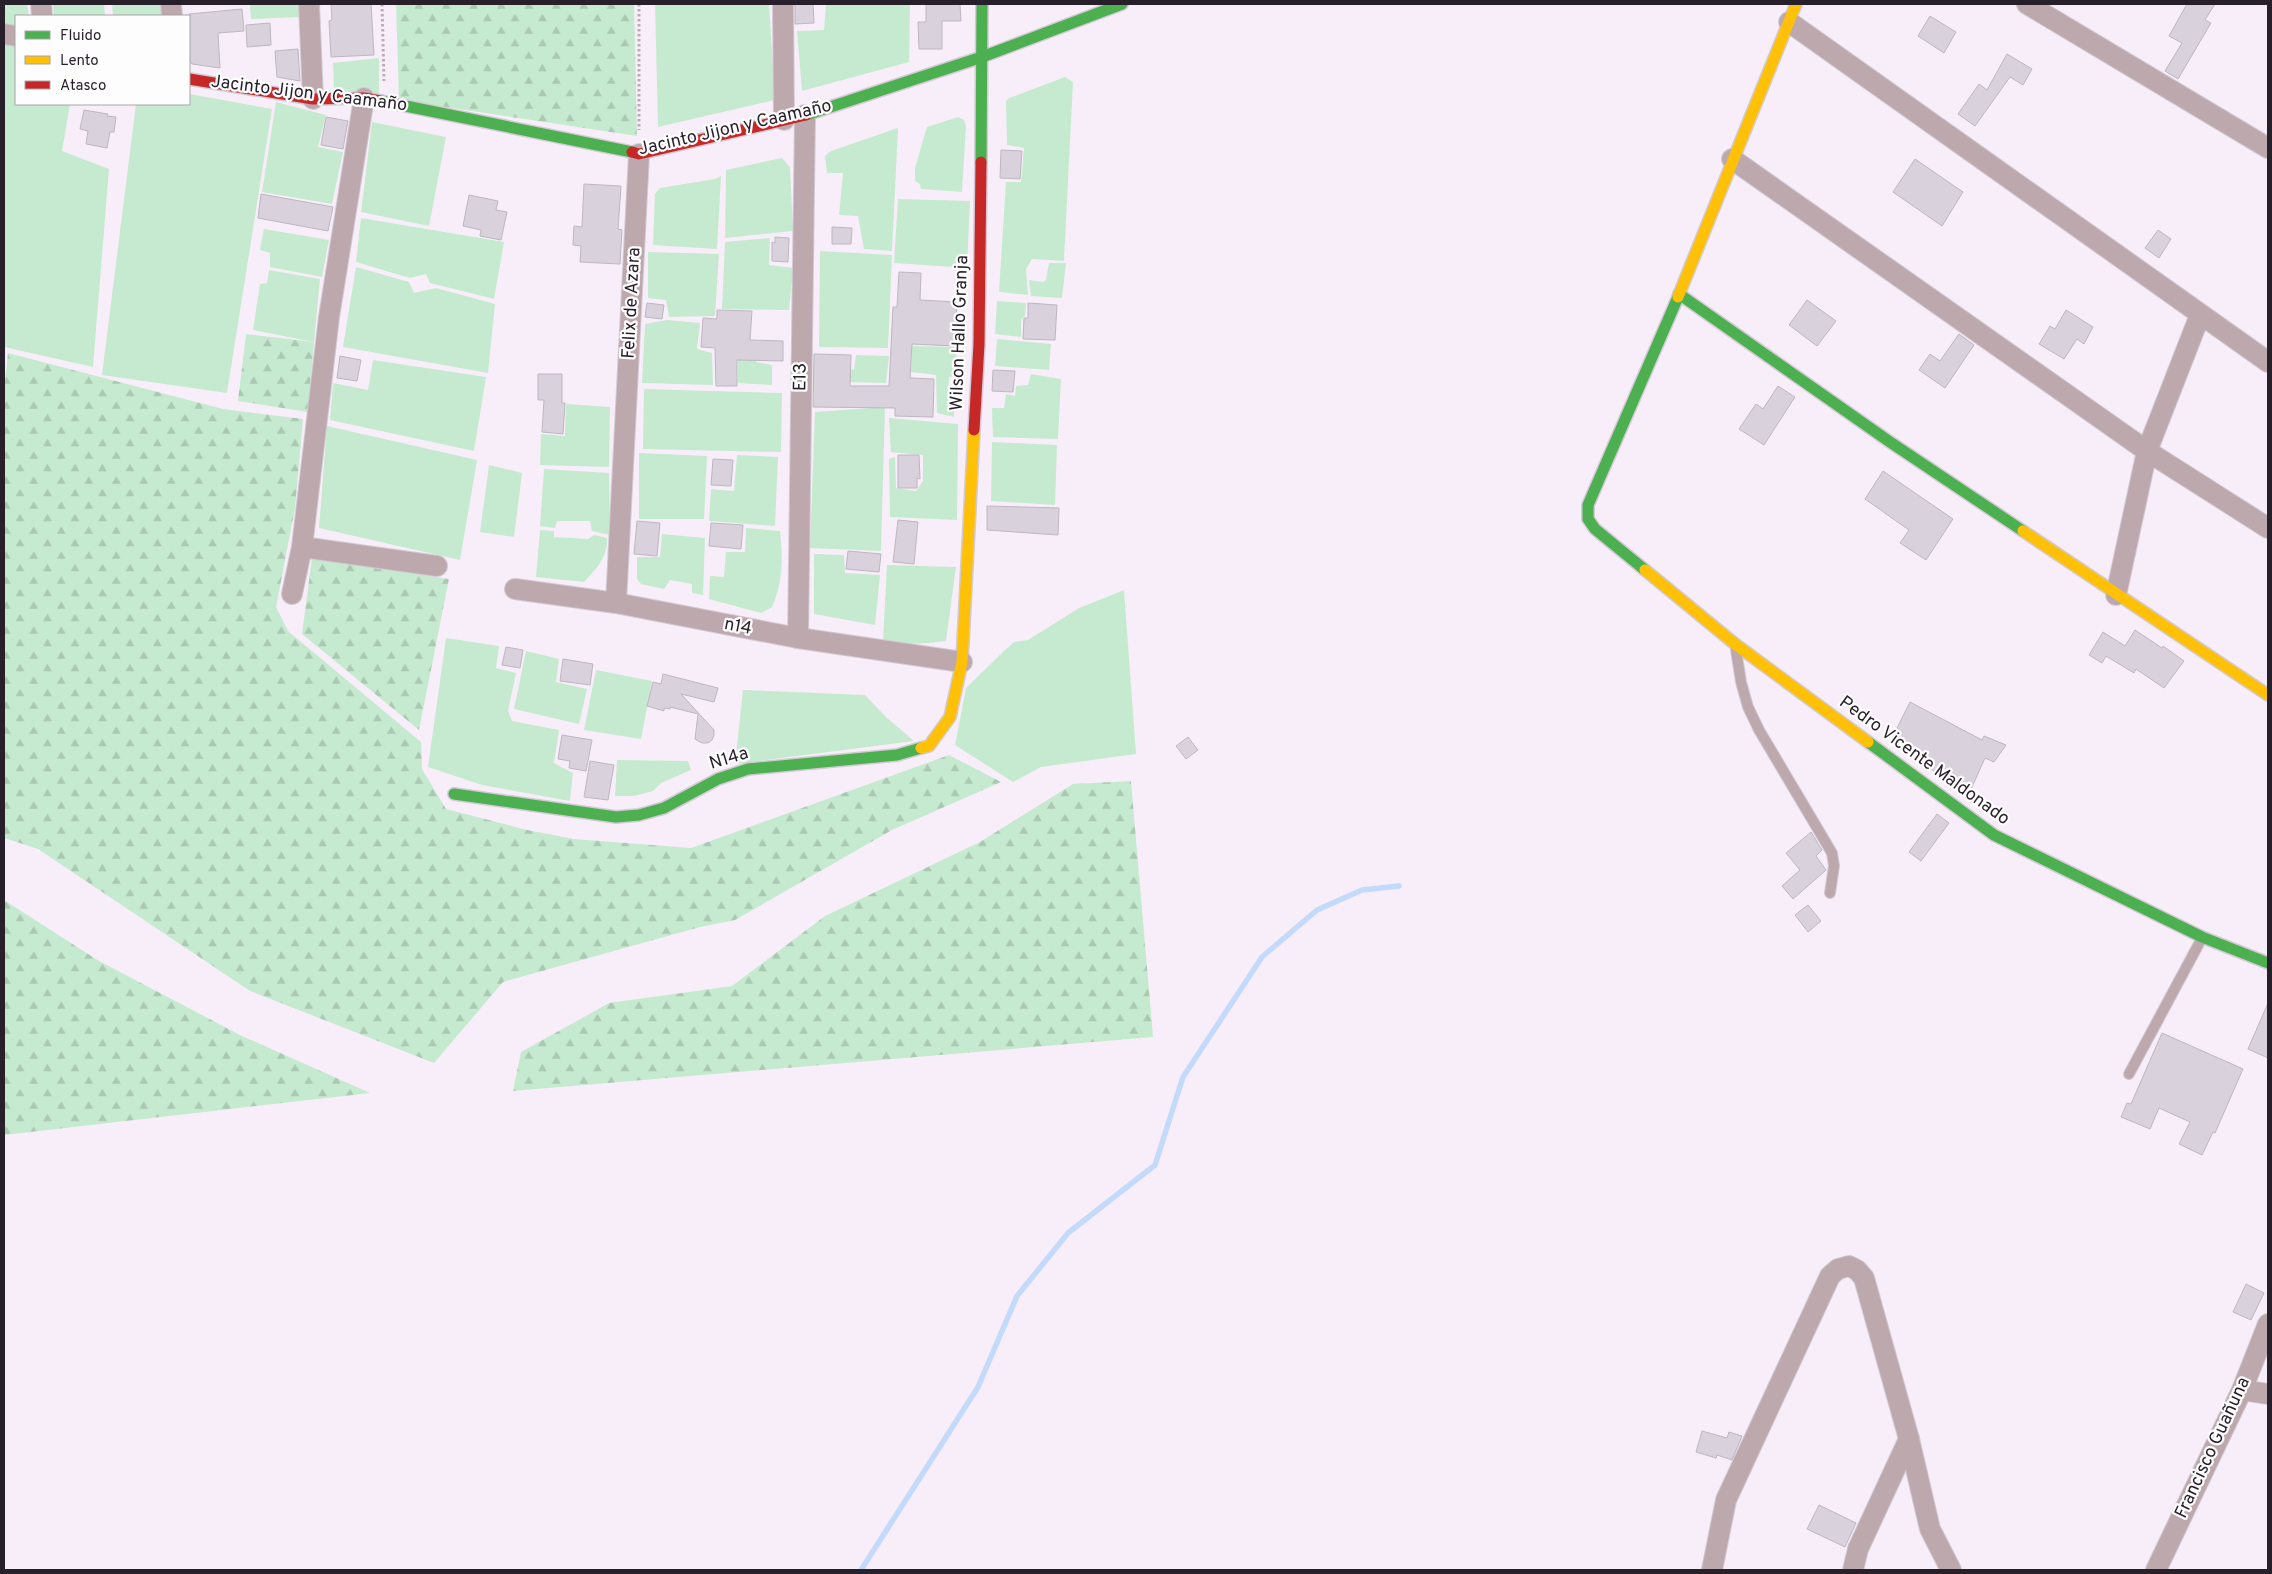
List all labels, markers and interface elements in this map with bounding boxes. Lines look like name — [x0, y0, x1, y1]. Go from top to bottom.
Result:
legend — [15, 15, 190, 105]
text: Fluido — [60, 27, 101, 46]
text: Lento — [60, 52, 99, 71]
street label: Jacinto Jijon y Caamaño — [210, 71, 408, 117]
text: Atasco — [60, 77, 106, 96]
street label: Jacinto Jijon y Caamaño — [636, 95, 834, 161]
street label: Felix de Azara — [618, 247, 646, 359]
street label: Wilson Hallo Granja — [946, 255, 974, 411]
street label: E13 — [789, 363, 813, 391]
street label: n14 — [722, 613, 754, 641]
street label: Pedro Vicente Maldonado — [1834, 691, 2014, 831]
street label: N14a — [707, 742, 751, 776]
street label: Francisco Guañuna — [2170, 1374, 2256, 1522]

